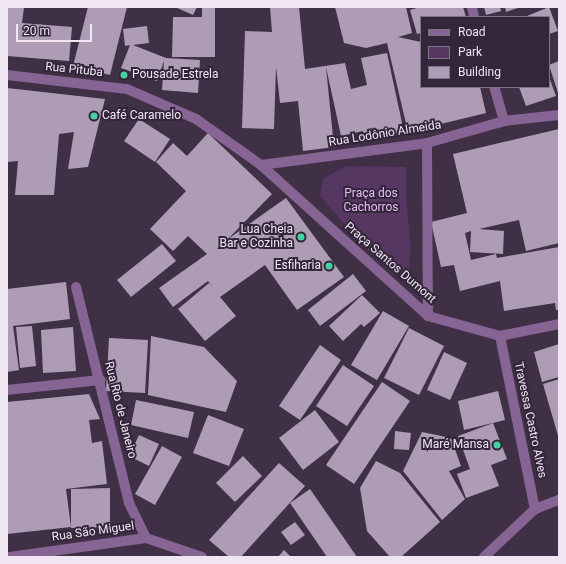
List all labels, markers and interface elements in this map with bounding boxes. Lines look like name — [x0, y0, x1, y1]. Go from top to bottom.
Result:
scale bar — [18, 16, 94, 42]
legend — [420, 16, 550, 88]
text: 20 m — [23, 24, 50, 38]
text: Road — [458, 25, 486, 39]
text: Park — [458, 45, 482, 59]
street label: Rua Pituba — [45, 60, 103, 80]
text: Building — [458, 65, 501, 79]
place label: Pousade Estrela — [132, 68, 218, 82]
marker: Pousade Estrela — [119, 70, 129, 80]
place label: Café Caramelo — [102, 109, 181, 123]
marker: Café Caramelo — [89, 111, 99, 121]
street label: Rua Lodônio Almeida — [328, 118, 442, 150]
park label: Praça dos Cachorros — [343, 187, 399, 215]
street label: Praça Santos Dumont — [341, 219, 439, 307]
place label: Lua Cheia Bar e Cozinha — [219, 223, 293, 251]
marker: Lua Cheia Bar e Cozinha — [296, 232, 306, 242]
place label: Esfiharia — [275, 259, 321, 273]
marker: Esfiharia — [324, 261, 334, 271]
street label: Rua Rio de Janeiro — [101, 360, 139, 460]
street label: Travessa Castro Alves — [511, 361, 549, 479]
place label: Maré Mansa — [422, 438, 489, 452]
marker: Maré Mansa — [492, 440, 502, 450]
street label: Rua São Miguel — [51, 519, 135, 545]

